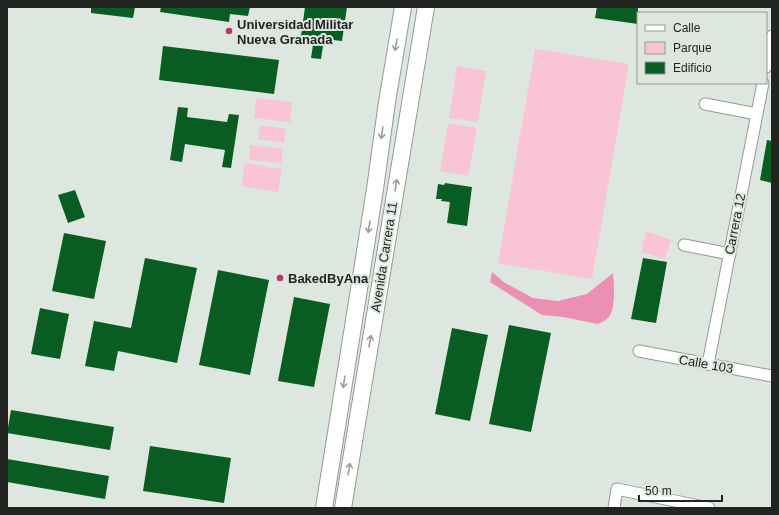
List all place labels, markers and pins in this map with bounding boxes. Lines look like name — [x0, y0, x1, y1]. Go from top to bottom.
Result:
place label: Universidad Militar Nueva Granada — [237, 17, 353, 47]
marker: Universidad Militar Nueva Granada — [224, 26, 234, 36]
place label: BakedByAna — [288, 271, 369, 286]
marker: BakedByAna — [275, 273, 285, 283]

